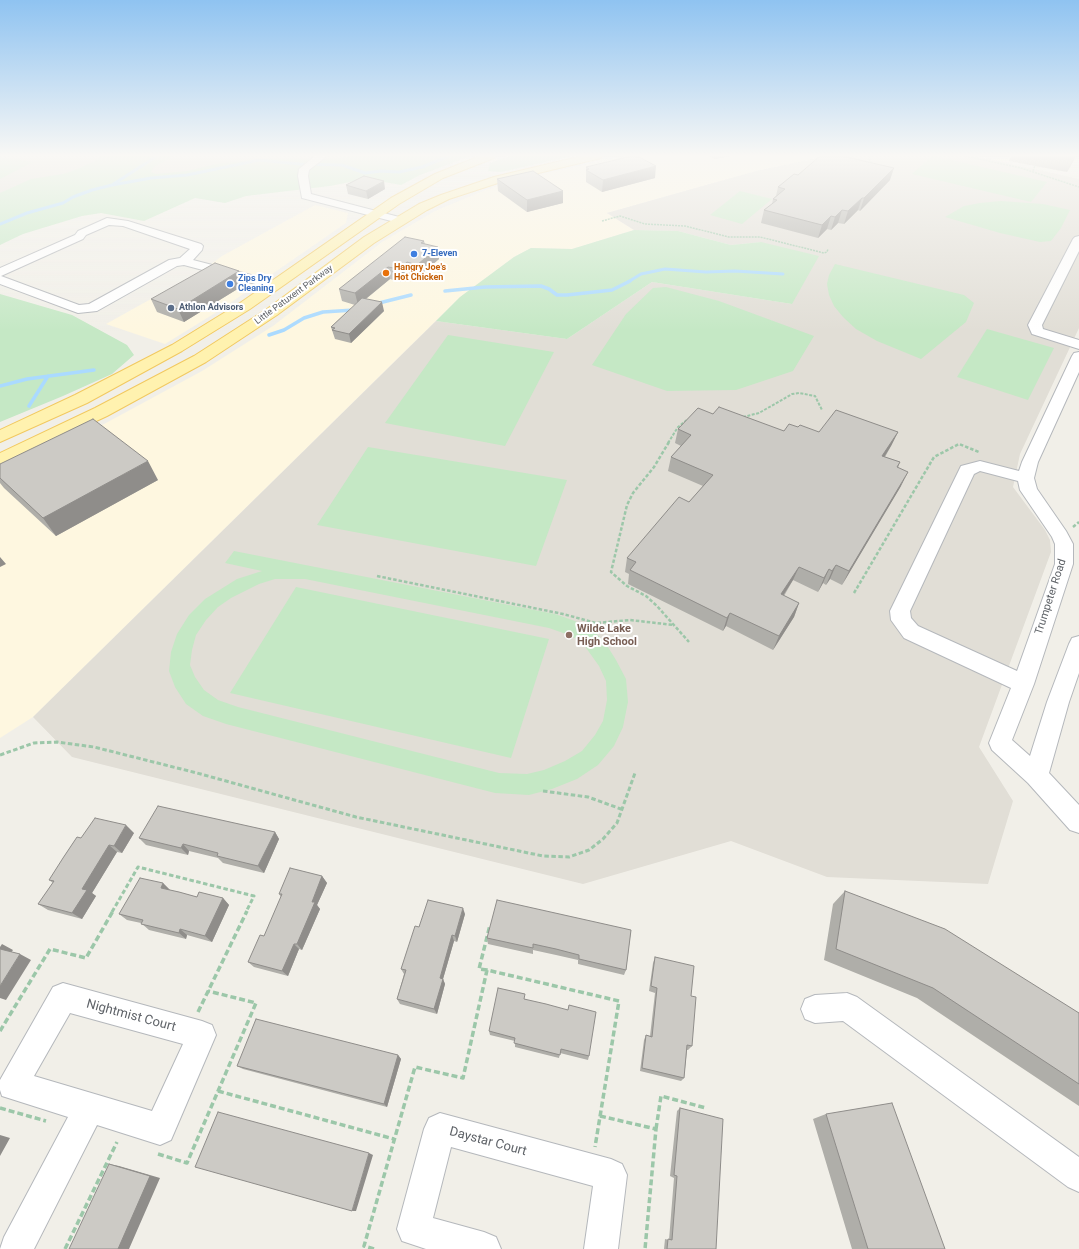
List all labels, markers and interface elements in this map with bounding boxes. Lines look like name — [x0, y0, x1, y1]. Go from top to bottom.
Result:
marker: 7-Eleven — [409, 249, 419, 259]
place label: 7-Eleven — [422, 249, 457, 259]
street label: Little Patuxent Parkway — [253, 263, 335, 327]
place label: Hangry Joe's Hot Chicken — [394, 263, 446, 284]
marker: Hangry Joe's Hot Chicken — [381, 268, 391, 278]
place label: Zips Dry Cleaning — [238, 274, 274, 295]
marker: Zips Dry Cleaning — [225, 279, 235, 289]
marker: Athlon Advisors — [166, 303, 176, 313]
place label: Athlon Advisors — [179, 303, 243, 313]
street label: Trumpeter Road — [1033, 558, 1069, 636]
place label: Wilde Lake High School — [577, 622, 637, 648]
marker: Wilde Lake High School — [564, 630, 574, 640]
street label: Nightmist Court — [85, 997, 177, 1035]
street label: Daystar Court — [448, 1124, 528, 1160]

